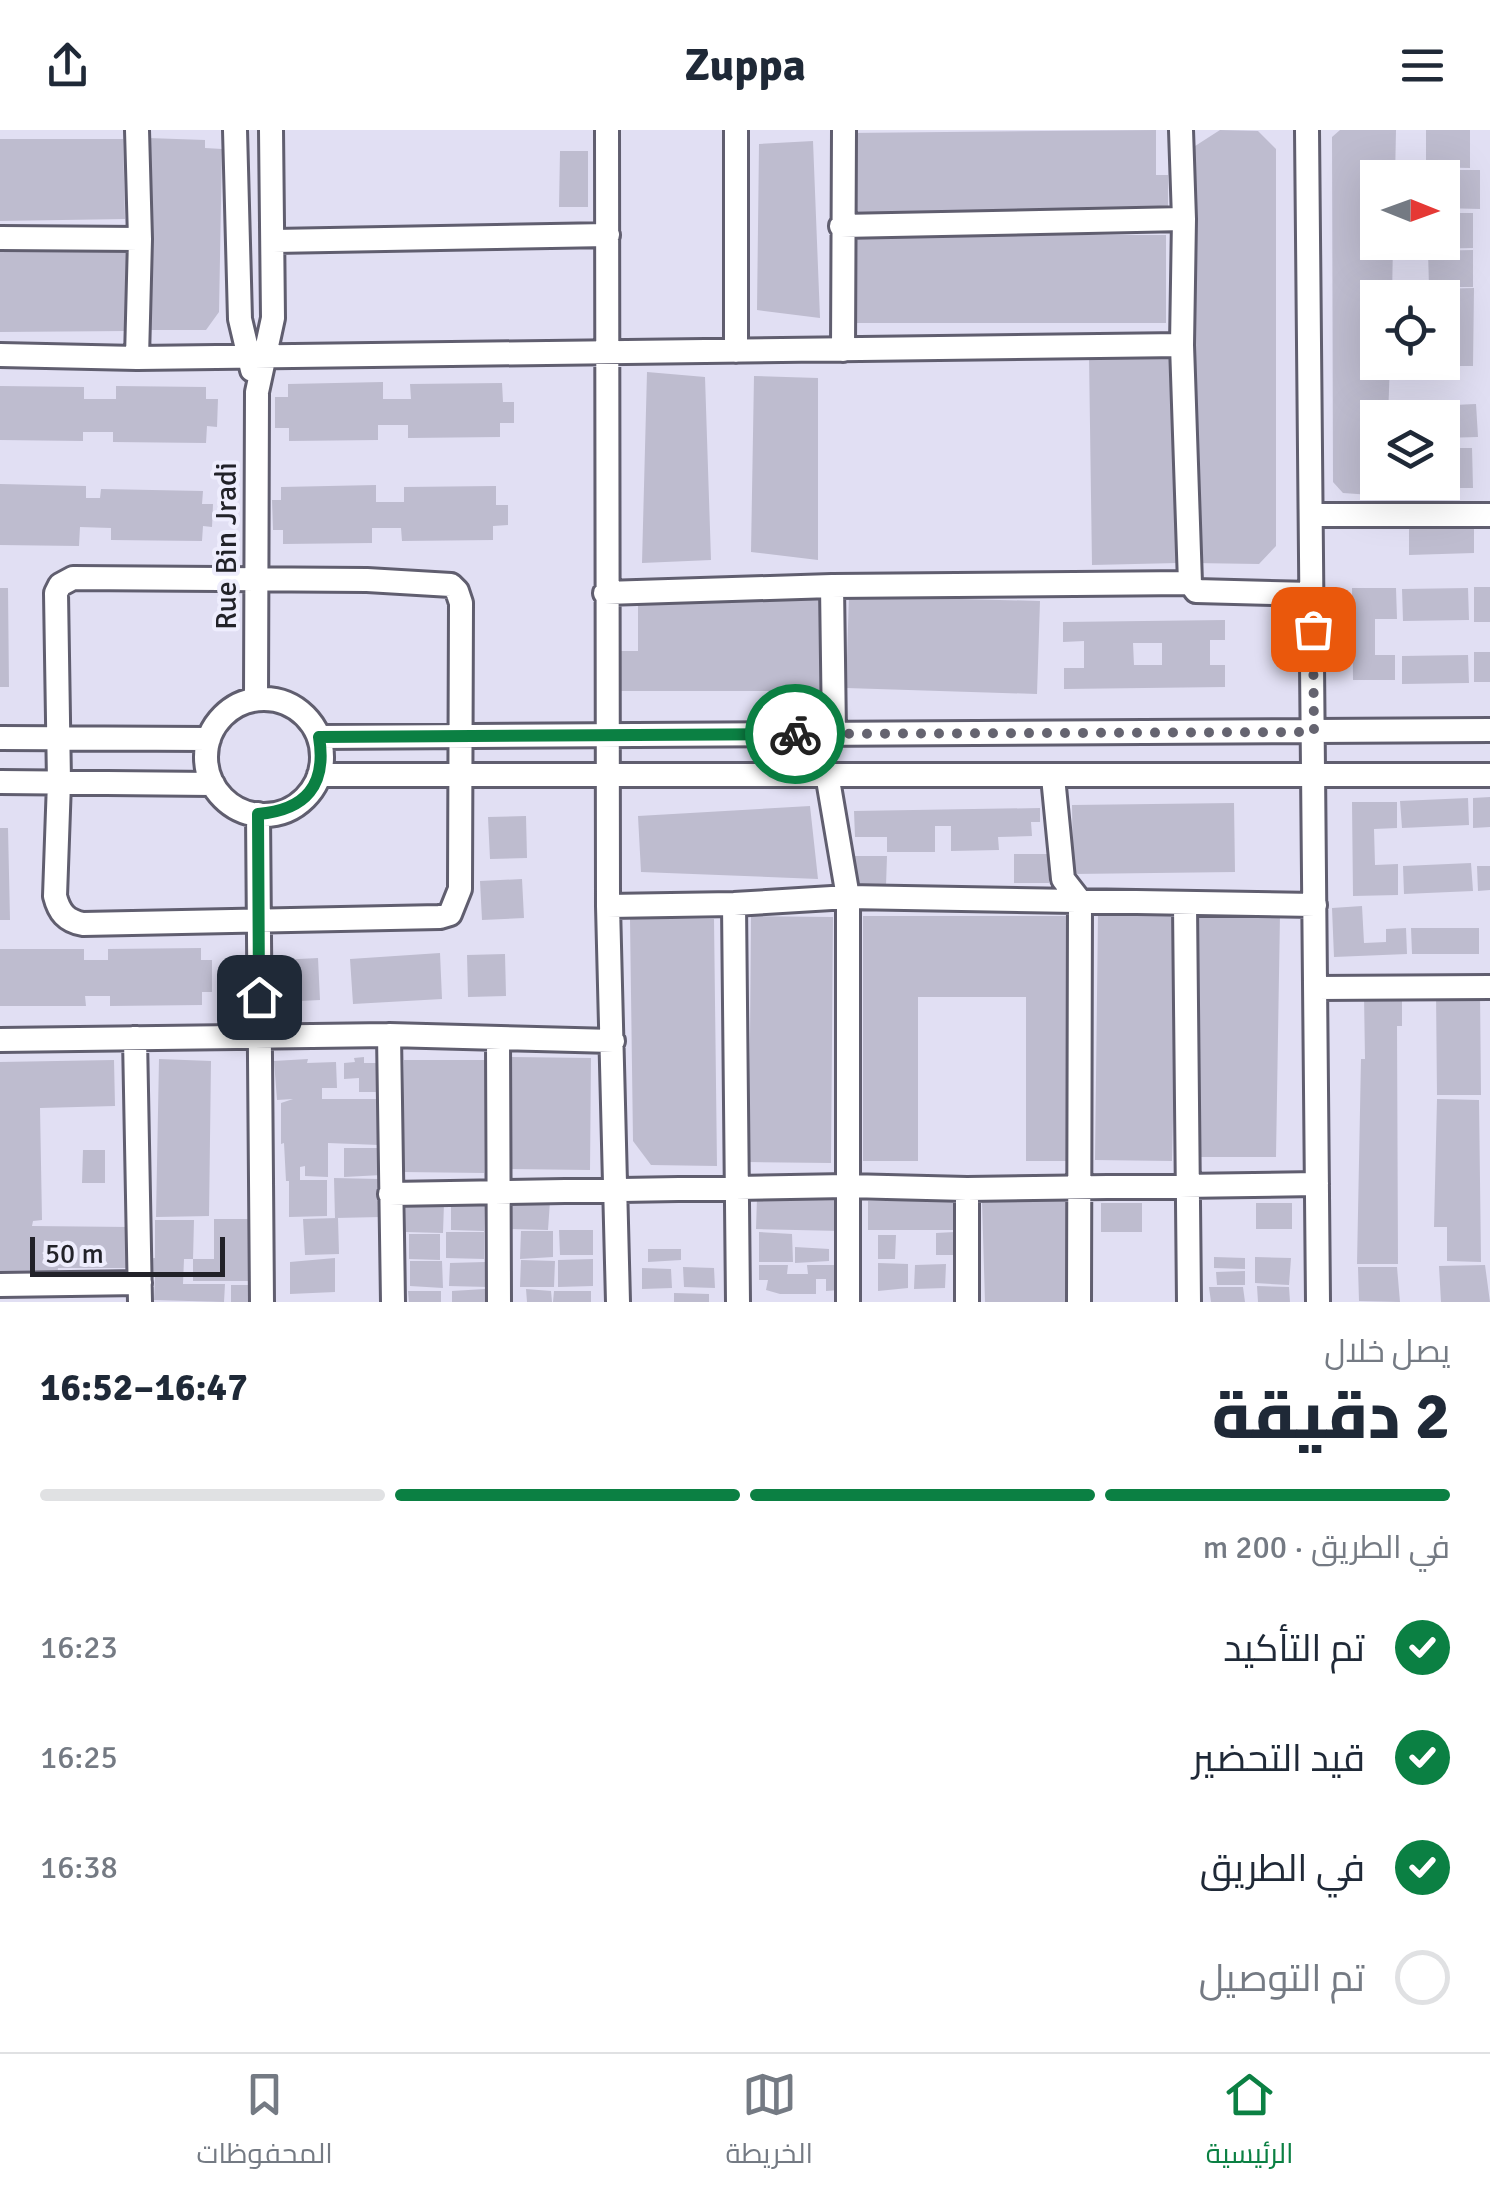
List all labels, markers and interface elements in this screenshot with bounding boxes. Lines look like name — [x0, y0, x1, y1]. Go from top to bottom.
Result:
icon: share — [40, 38, 95, 93]
text: Zuppa — [684, 38, 806, 93]
icon: menu — [1395, 38, 1450, 93]
north arrow — [1360, 160, 1460, 260]
map controls — [1360, 160, 1460, 500]
button: locate — [1360, 280, 1460, 380]
button: layers — [1360, 400, 1460, 500]
street label: Rue Bin Jradi — [208, 462, 245, 630]
pin — [1271, 587, 1356, 672]
icon: bag — [1286, 602, 1341, 657]
courier — [745, 684, 845, 784]
icon: bike — [768, 707, 823, 762]
pin — [217, 955, 302, 1040]
icon: home — [232, 970, 287, 1025]
scale bar — [30, 1232, 225, 1276]
text: 50 m — [45, 1237, 104, 1271]
text: يصل خلال — [1324, 1332, 1450, 1371]
text: 16:47–16:52 — [40, 1364, 248, 1411]
text: 2 دقيقة — [1212, 1377, 1450, 1457]
text: في الطريق · 200 m — [1203, 1528, 1450, 1567]
icon: check — [1395, 1620, 1450, 1675]
text: تم التأكيد — [1223, 1625, 1365, 1672]
text: 16:23 — [40, 1628, 118, 1667]
icon: check — [1395, 1730, 1450, 1785]
text: قيد التحضير — [1192, 1735, 1365, 1782]
text: 16:25 — [40, 1738, 118, 1777]
icon: check — [1395, 1840, 1450, 1895]
text: في الطريق — [1200, 1845, 1365, 1892]
text: 16:38 — [40, 1848, 118, 1887]
text: تم التوصيل — [1199, 1955, 1365, 2002]
tab: المحفوظات — [196, 2067, 333, 2179]
tab: الخريطة — [726, 2067, 813, 2179]
tab: الرئيسية — [1206, 2067, 1294, 2179]

